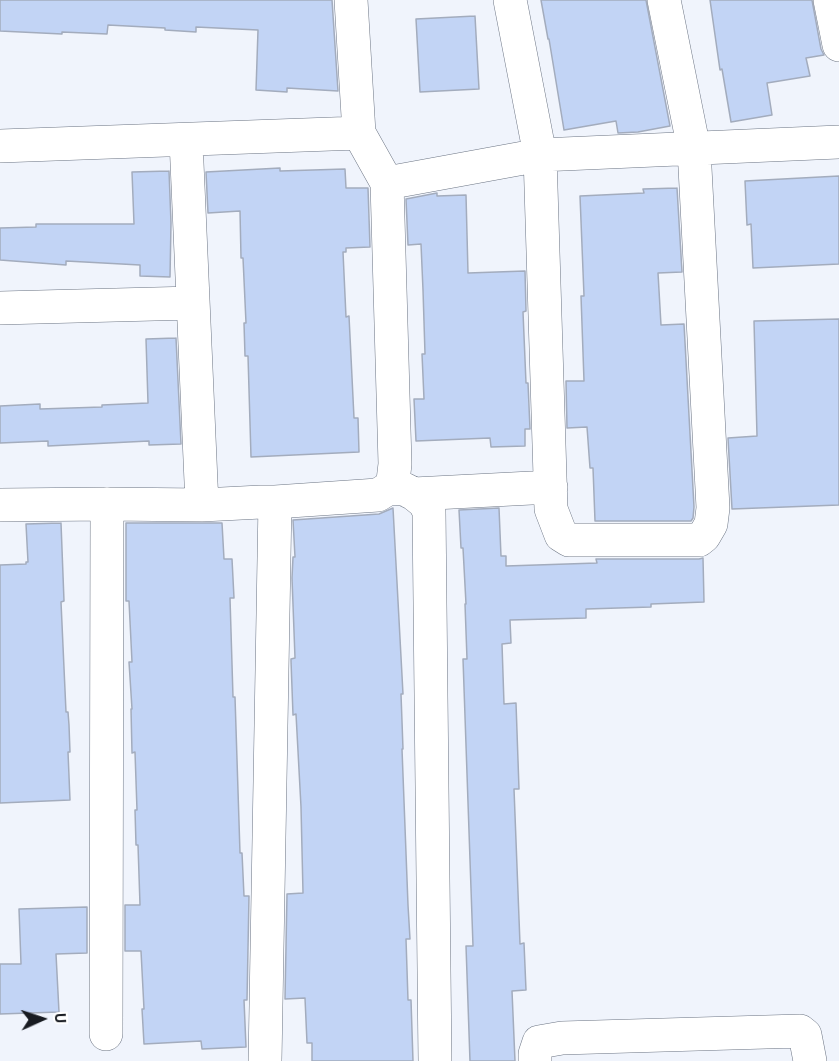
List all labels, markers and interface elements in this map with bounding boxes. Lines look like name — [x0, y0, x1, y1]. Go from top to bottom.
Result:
north arrow — [12, 989, 72, 1049]
text: U — [52, 1013, 68, 1024]

